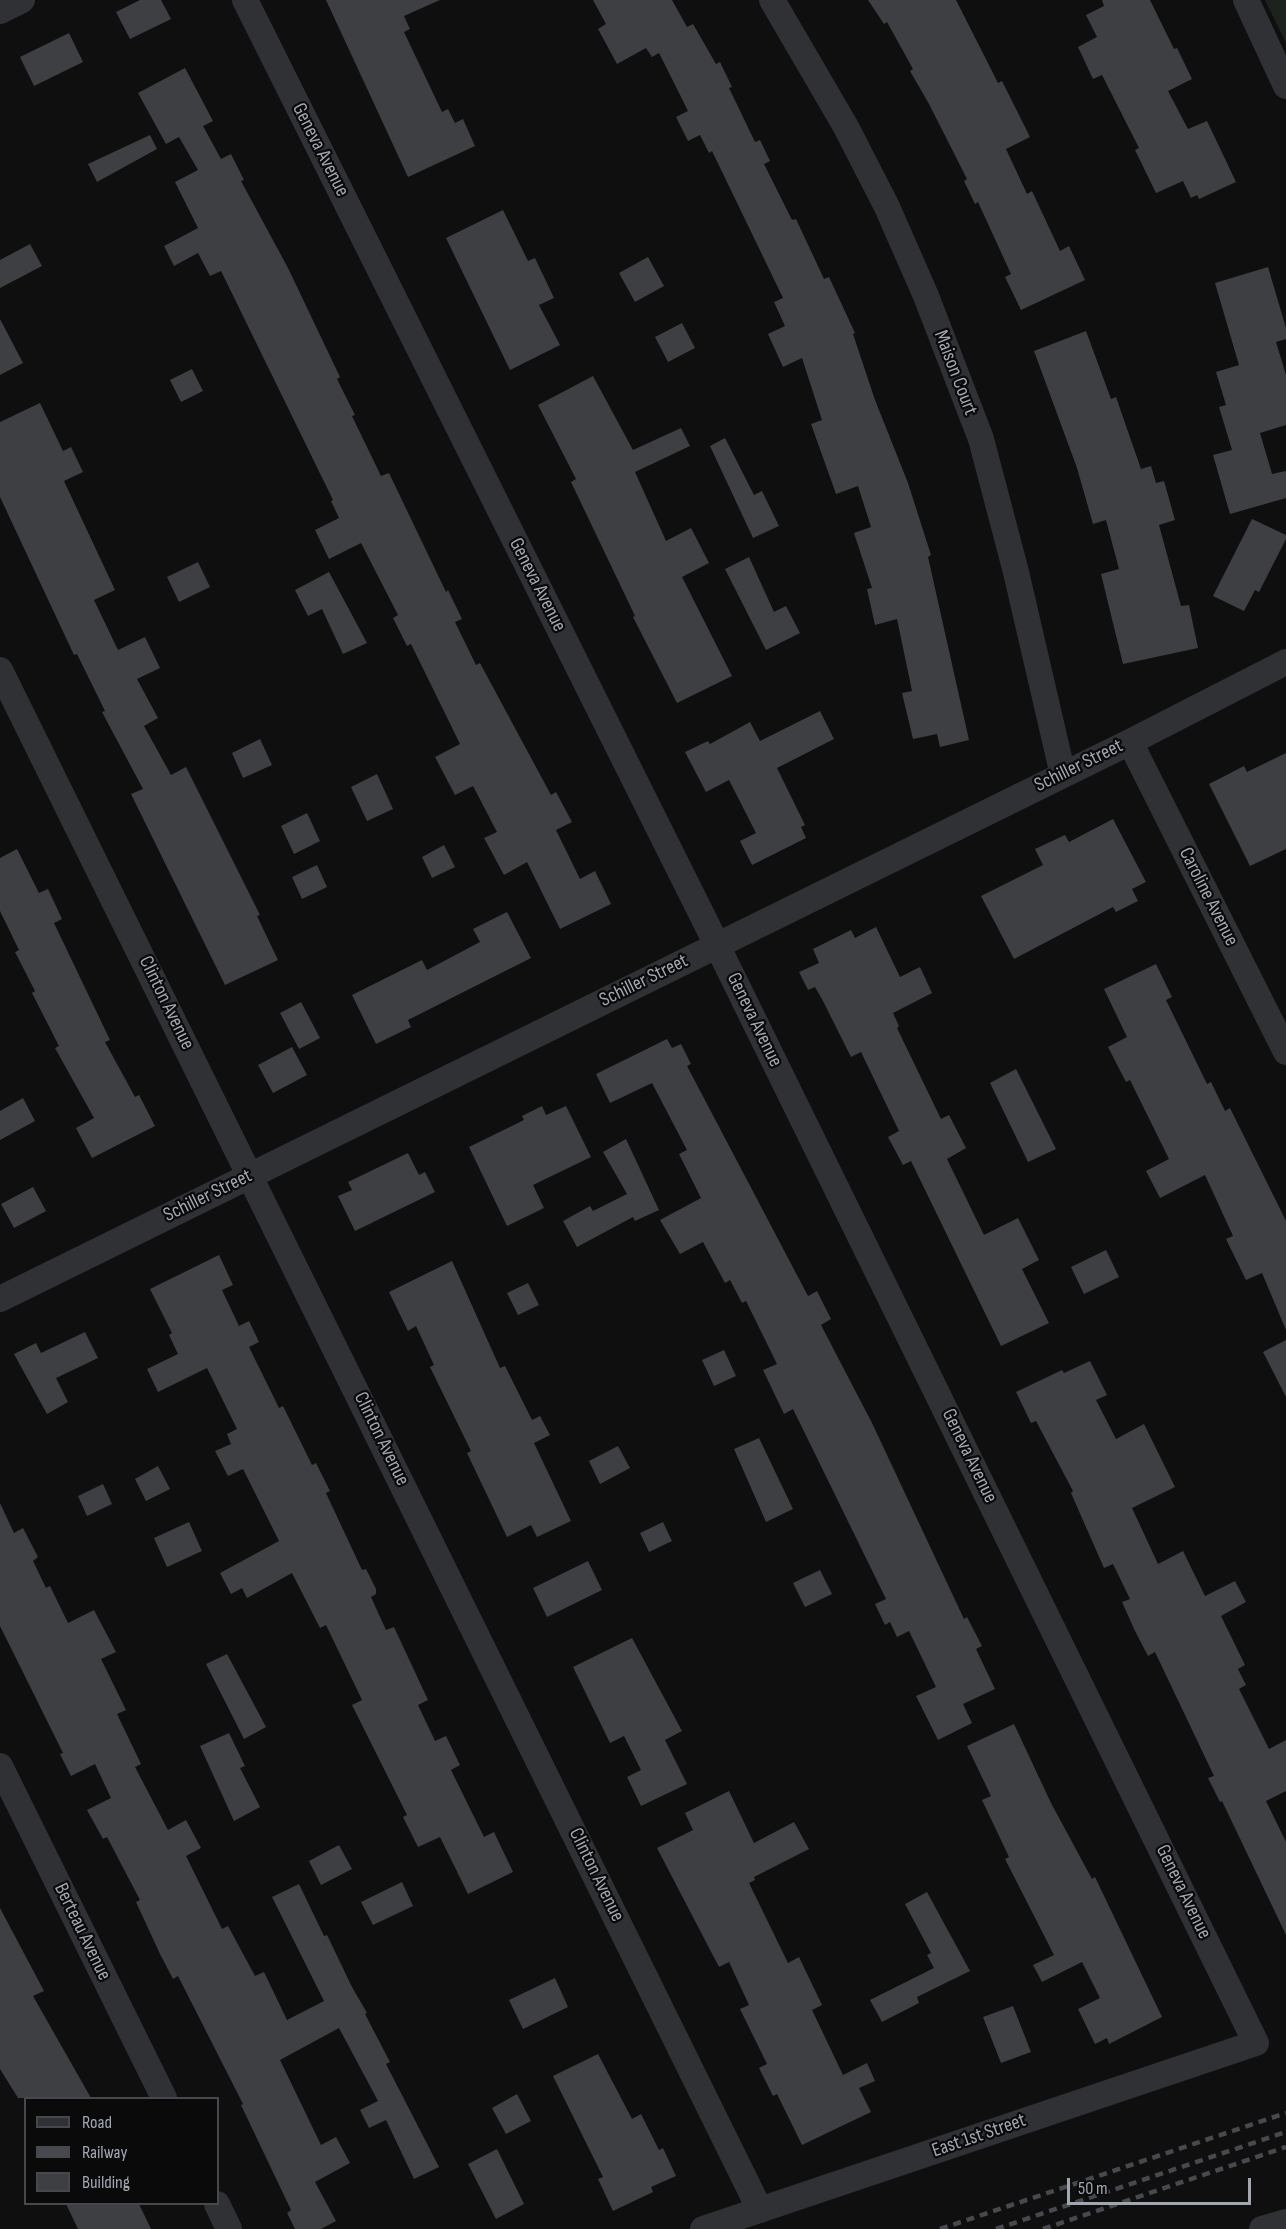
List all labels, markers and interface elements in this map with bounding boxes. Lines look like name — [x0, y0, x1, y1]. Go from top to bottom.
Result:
street label: Geneva Avenue — [286, 99, 354, 201]
street label: Maison Court — [928, 327, 982, 419]
street label: Geneva Avenue — [503, 534, 571, 636]
street label: Schiller Street — [1031, 734, 1127, 798]
street label: Caroline Avenue — [1173, 844, 1243, 950]
street label: Schiller Street — [596, 949, 692, 1013]
street label: Clinton Avenue — [133, 952, 199, 1054]
street label: Geneva Avenue — [721, 969, 787, 1071]
street label: Schiller Street — [160, 1164, 256, 1228]
street label: Clinton Avenue — [348, 1388, 414, 1490]
street label: Geneva Avenue — [936, 1405, 1002, 1507]
street label: Clinton Avenue — [563, 1824, 629, 1926]
street label: Geneva Avenue — [1150, 1841, 1216, 1943]
street label: Berteau Avenue — [48, 1880, 116, 1984]
legend — [24, 2097, 219, 2205]
street label: East 1st Street — [929, 2109, 1029, 2163]
text: Road — [82, 2112, 112, 2133]
text: Railway — [82, 2142, 127, 2163]
scale bar — [1070, 2166, 1254, 2204]
text: Building — [82, 2172, 130, 2193]
text: 50 m — [1078, 2178, 1108, 2199]

